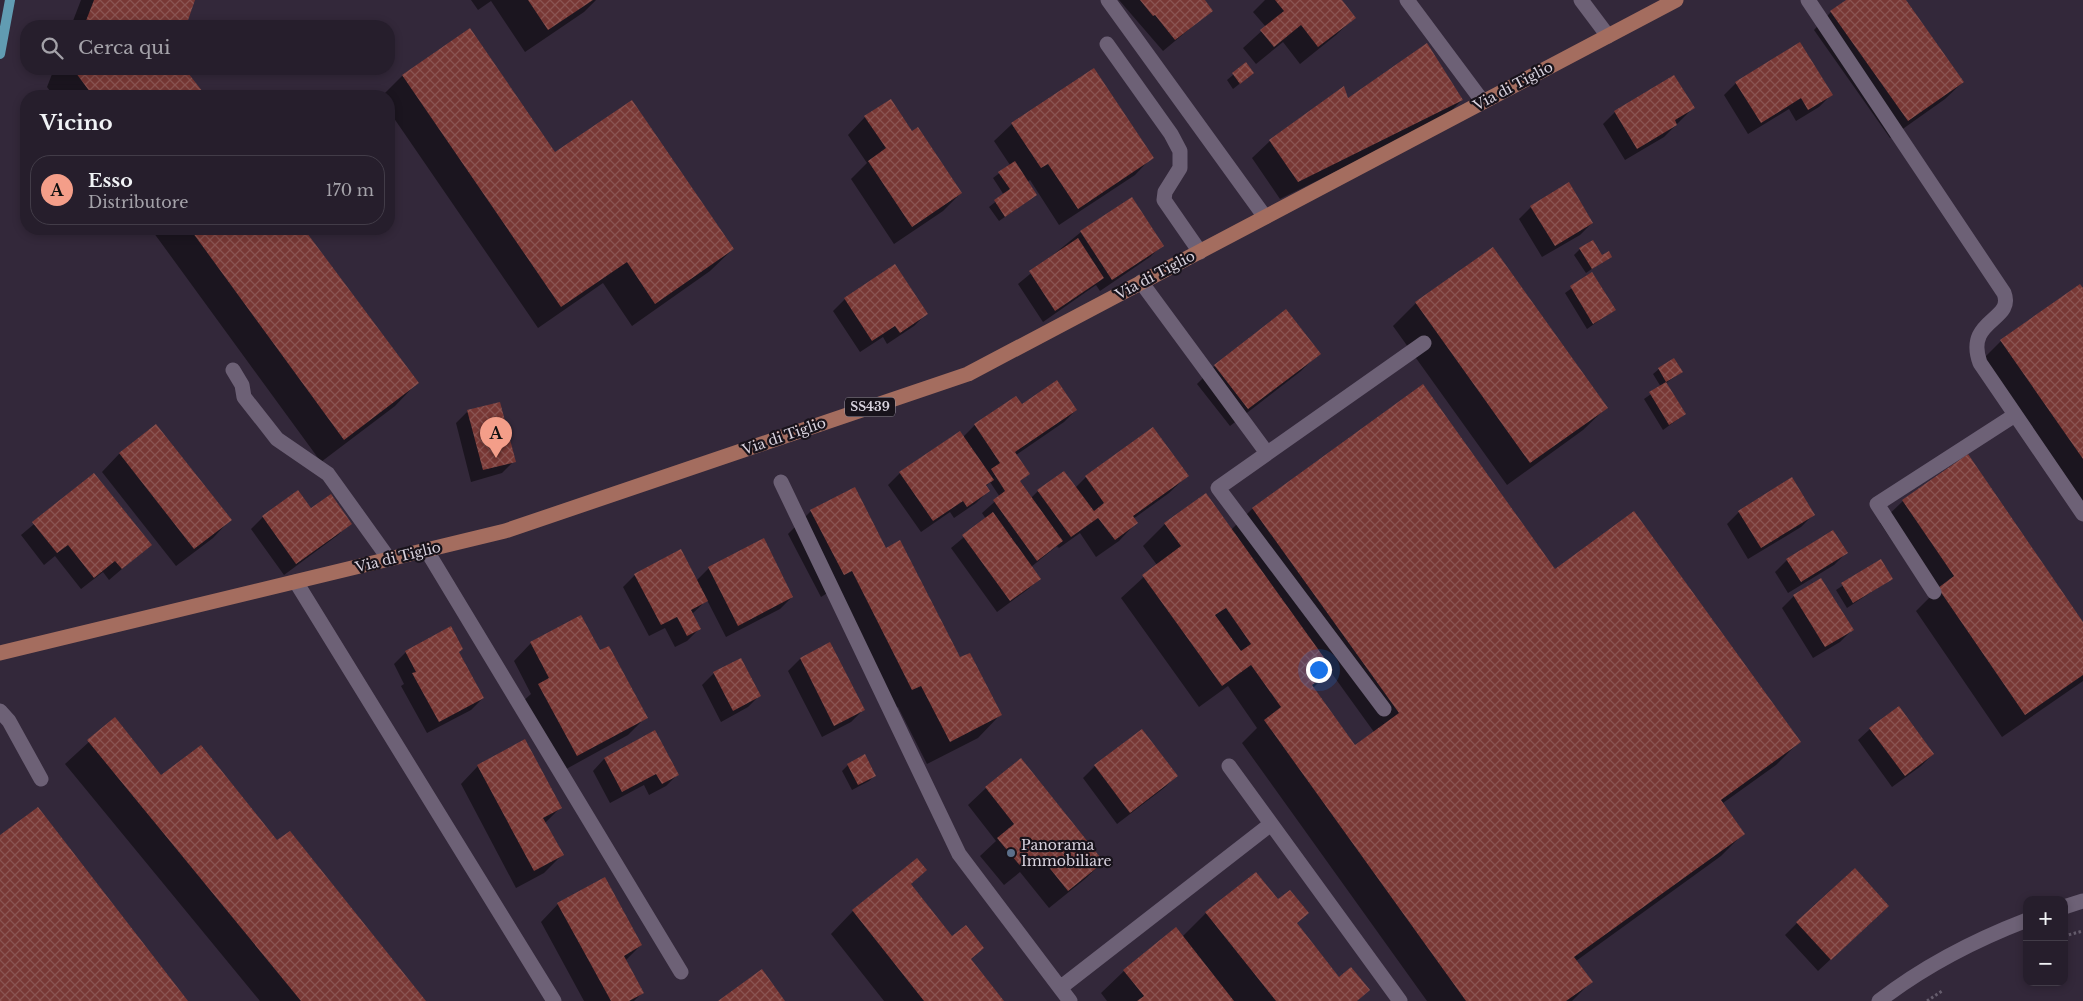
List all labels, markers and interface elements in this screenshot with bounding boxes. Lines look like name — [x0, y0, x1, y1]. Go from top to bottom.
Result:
search box — [20, 20, 395, 75]
icon: search — [38, 34, 66, 62]
text: Cerca qui — [78, 36, 171, 59]
street label: Via di Tiglio — [1469, 58, 1556, 115]
text: Vicino — [40, 110, 113, 136]
text: Esso — [88, 169, 133, 192]
text: A — [51, 180, 63, 200]
text: 170 m — [326, 180, 374, 200]
text: Distributore — [88, 192, 188, 212]
street label: Via di Tiglio — [1111, 247, 1198, 304]
road number: SS439 — [845, 398, 895, 417]
street label: Via di Tiglio — [739, 413, 828, 459]
pin: A — [480, 417, 512, 458]
street label: Via di Tiglio — [352, 538, 443, 577]
your location — [1306, 657, 1332, 683]
place label: Panorama Immobiliare — [1021, 836, 1112, 870]
marker: Panorama Immobiliare — [1005, 847, 1017, 859]
map controls — [2023, 896, 2068, 986]
button: + — [2023, 896, 2068, 941]
button: − — [2023, 941, 2068, 986]

